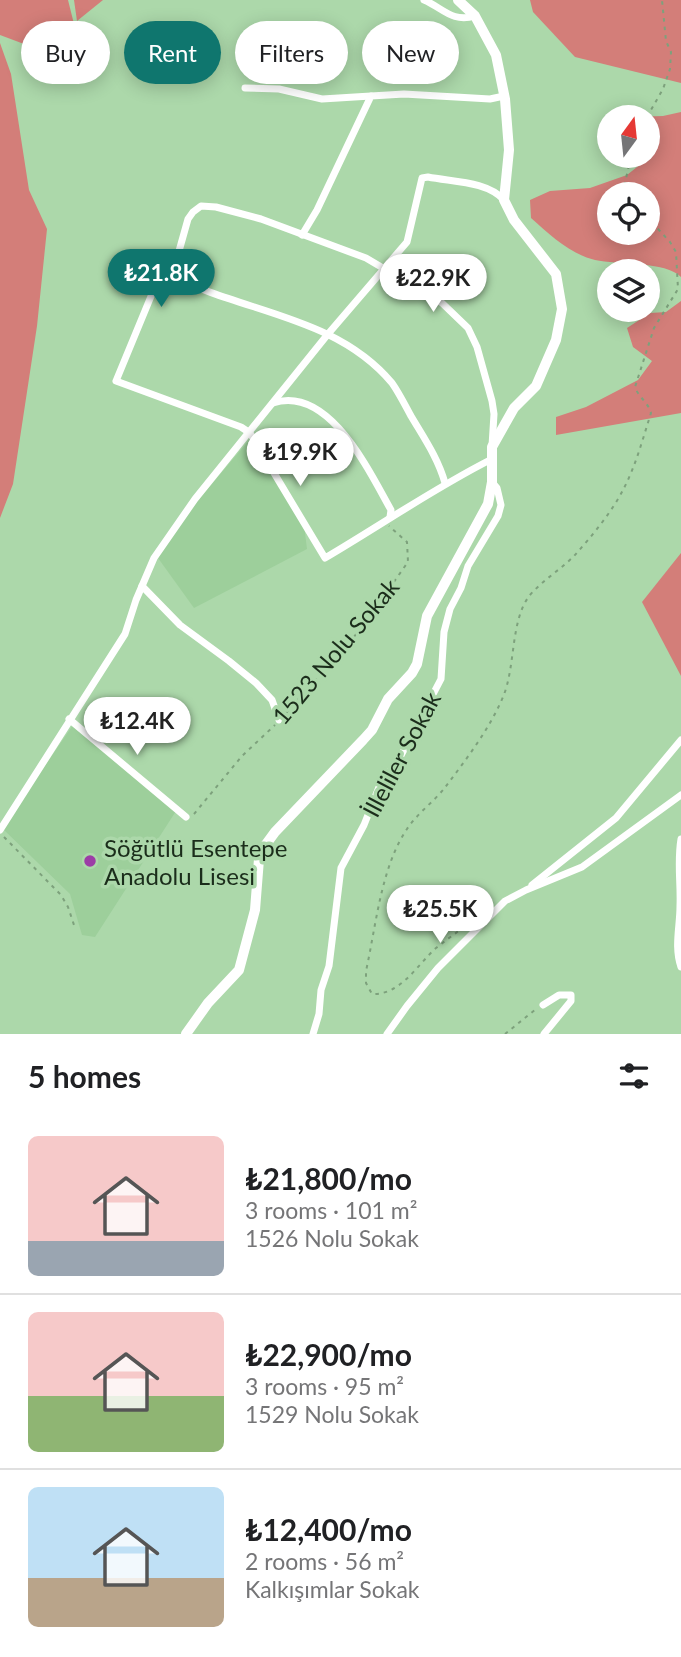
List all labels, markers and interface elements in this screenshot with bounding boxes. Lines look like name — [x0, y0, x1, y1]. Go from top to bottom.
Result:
chip: Buy — [21, 21, 110, 84]
chip: Rent — [124, 21, 221, 84]
chip: Filters — [235, 21, 348, 84]
chip: New — [362, 21, 459, 84]
north arrow — [597, 105, 660, 168]
map controls — [597, 105, 660, 322]
button: locate — [597, 182, 660, 245]
pin: ₺21.8K — [104, 250, 218, 309]
pin: ₺22.9K — [376, 254, 490, 314]
text: ₺21.8K — [124, 258, 198, 286]
button: layers — [597, 259, 660, 322]
text: ₺22.9K — [396, 263, 470, 291]
pin: ₺19.9K — [243, 428, 357, 488]
text: ₺19.9K — [263, 437, 337, 465]
street label: 1523 Nolu Sokak — [266, 572, 405, 730]
street label: İlleliler Sokak — [356, 686, 446, 822]
pin: ₺12.4K — [80, 698, 194, 757]
text: ₺12.4K — [100, 706, 174, 734]
place label: Söğütlü Esentepe Anadolu Lisesi — [104, 833, 287, 890]
marker: Söğütlü Esentepe Anadolu Lisesi — [82, 853, 98, 869]
pin: ₺25.5K — [383, 886, 497, 945]
text: ₺25.5K — [403, 894, 477, 922]
icon: filters — [615, 1057, 653, 1095]
text: 5 homes — [28, 1058, 141, 1094]
text: ₺21,800/mo — [245, 1160, 412, 1196]
icon: home — [84, 1164, 168, 1248]
text: 3 rooms · 101 m² — [245, 1196, 417, 1224]
text: 1526 Nolu Sokak — [245, 1224, 419, 1252]
text: ₺22,900/mo — [245, 1336, 412, 1372]
icon: home — [84, 1340, 168, 1424]
text: 3 rooms · 95 m² — [245, 1372, 404, 1400]
text: 1529 Nolu Sokak — [245, 1400, 419, 1428]
text: ₺12,400/mo — [245, 1511, 412, 1547]
icon: home — [84, 1515, 168, 1599]
text: 2 rooms · 56 m² — [245, 1547, 404, 1575]
text: Kalkışımlar Sokak — [245, 1575, 420, 1603]

